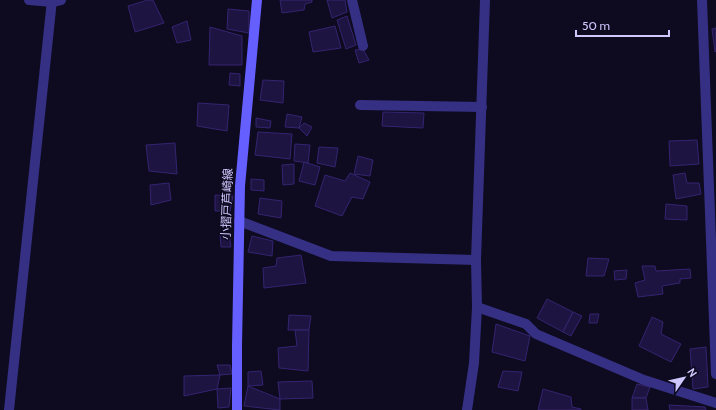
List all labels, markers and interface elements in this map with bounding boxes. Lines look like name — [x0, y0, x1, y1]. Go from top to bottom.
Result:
scale bar — [576, 12, 669, 38]
text: 50 m — [582, 18, 610, 33]
street label: 小摺戸芦崎線 — [218, 168, 235, 240]
north arrow — [664, 358, 704, 398]
text: N — [684, 365, 700, 380]

